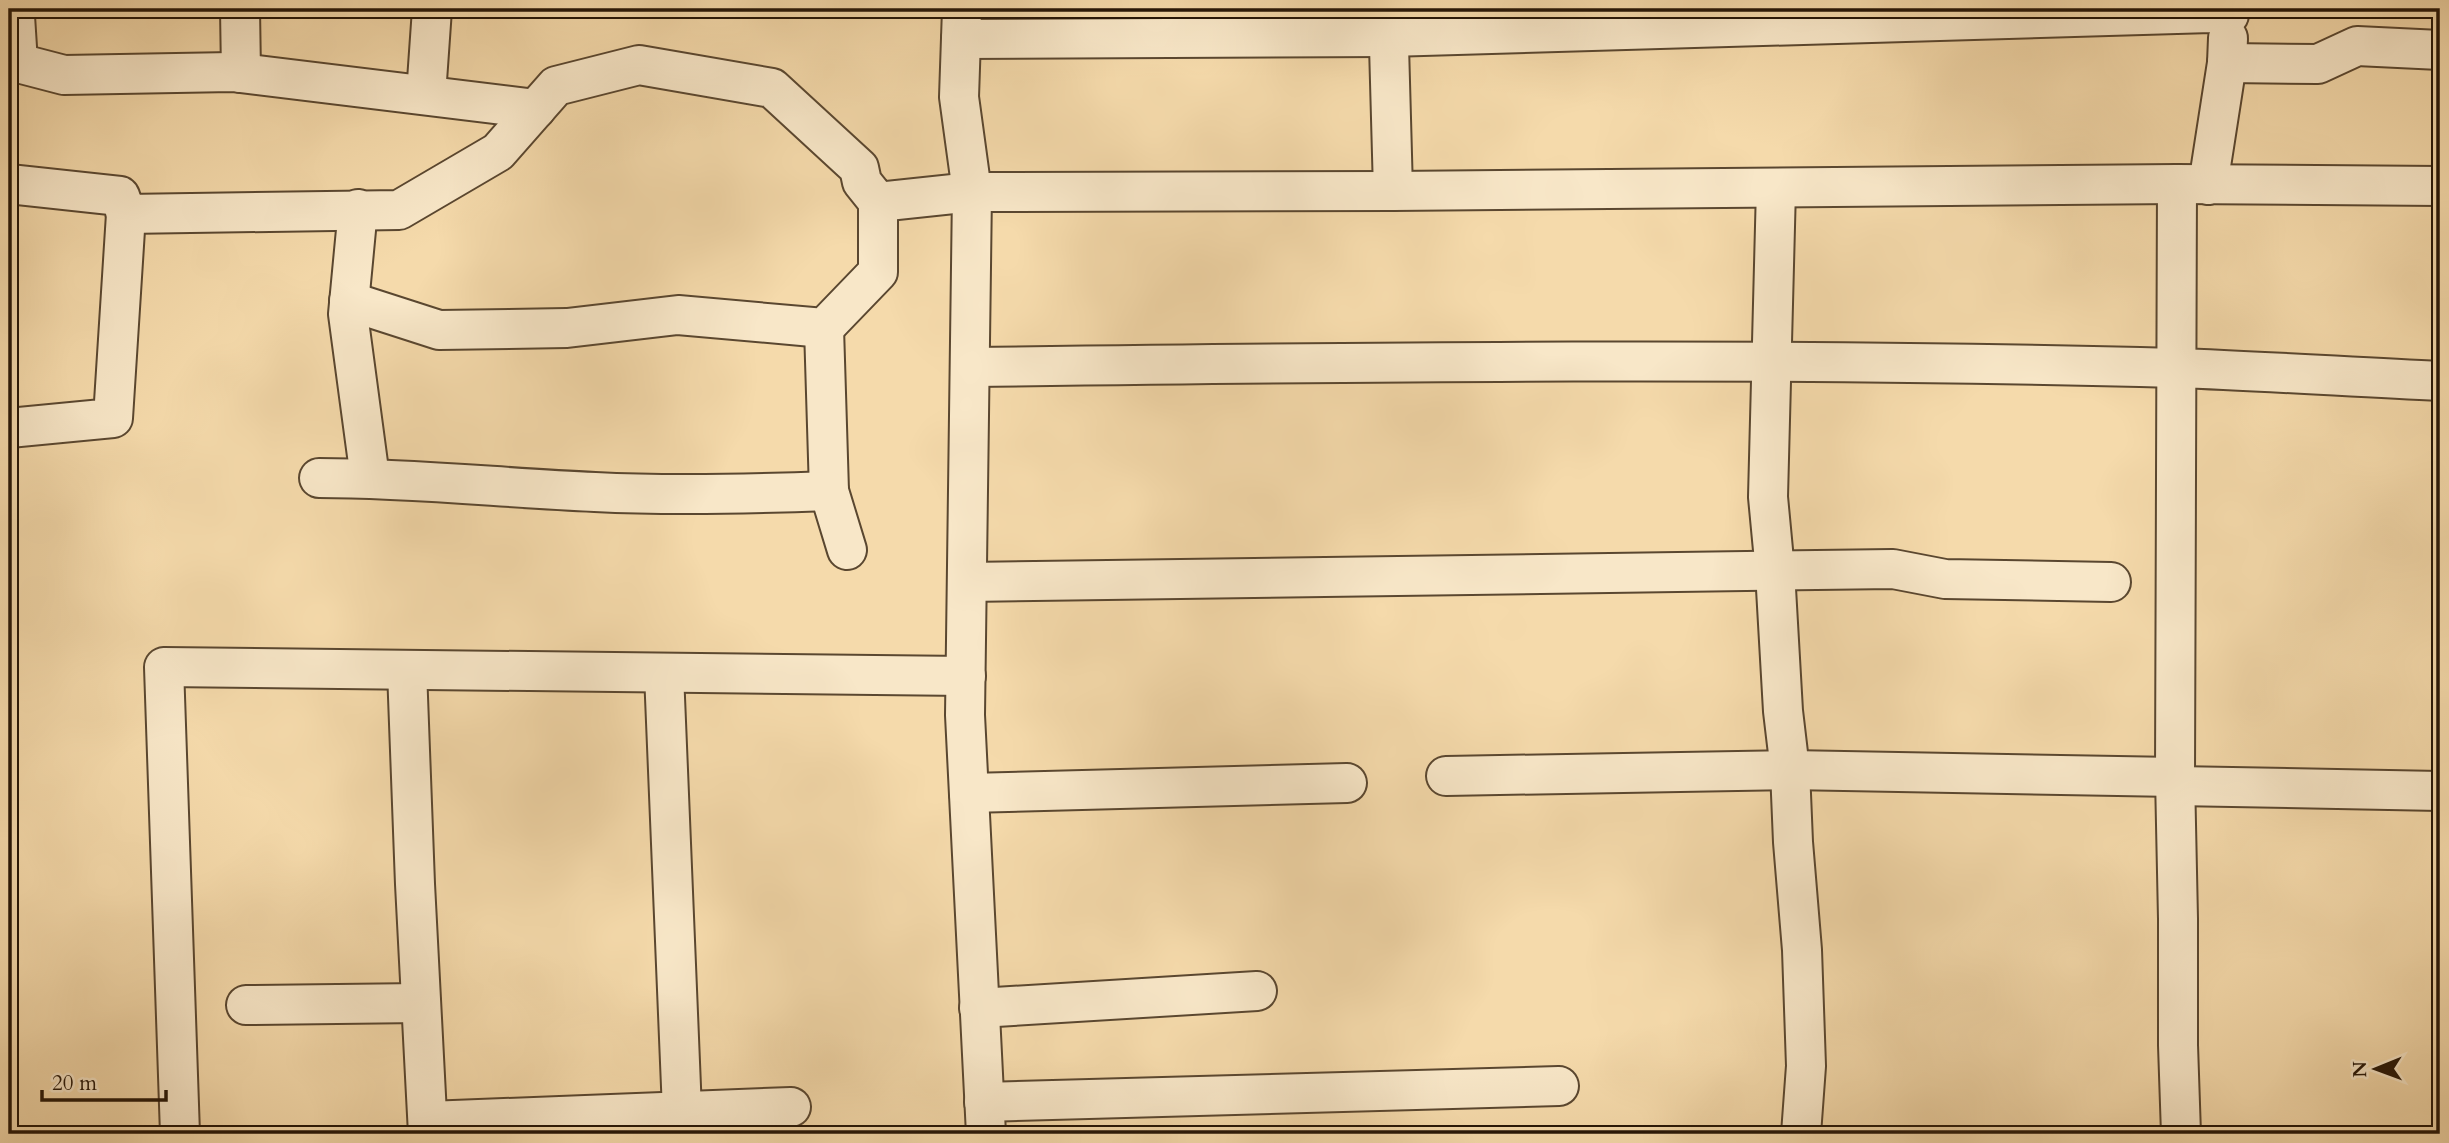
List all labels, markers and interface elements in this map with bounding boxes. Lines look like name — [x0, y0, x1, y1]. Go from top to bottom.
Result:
north arrow — [2340, 1034, 2410, 1104]
scale bar — [42, 1059, 166, 1103]
text: N — [2347, 1060, 2373, 1078]
text: 20 m — [52, 1069, 97, 1098]

